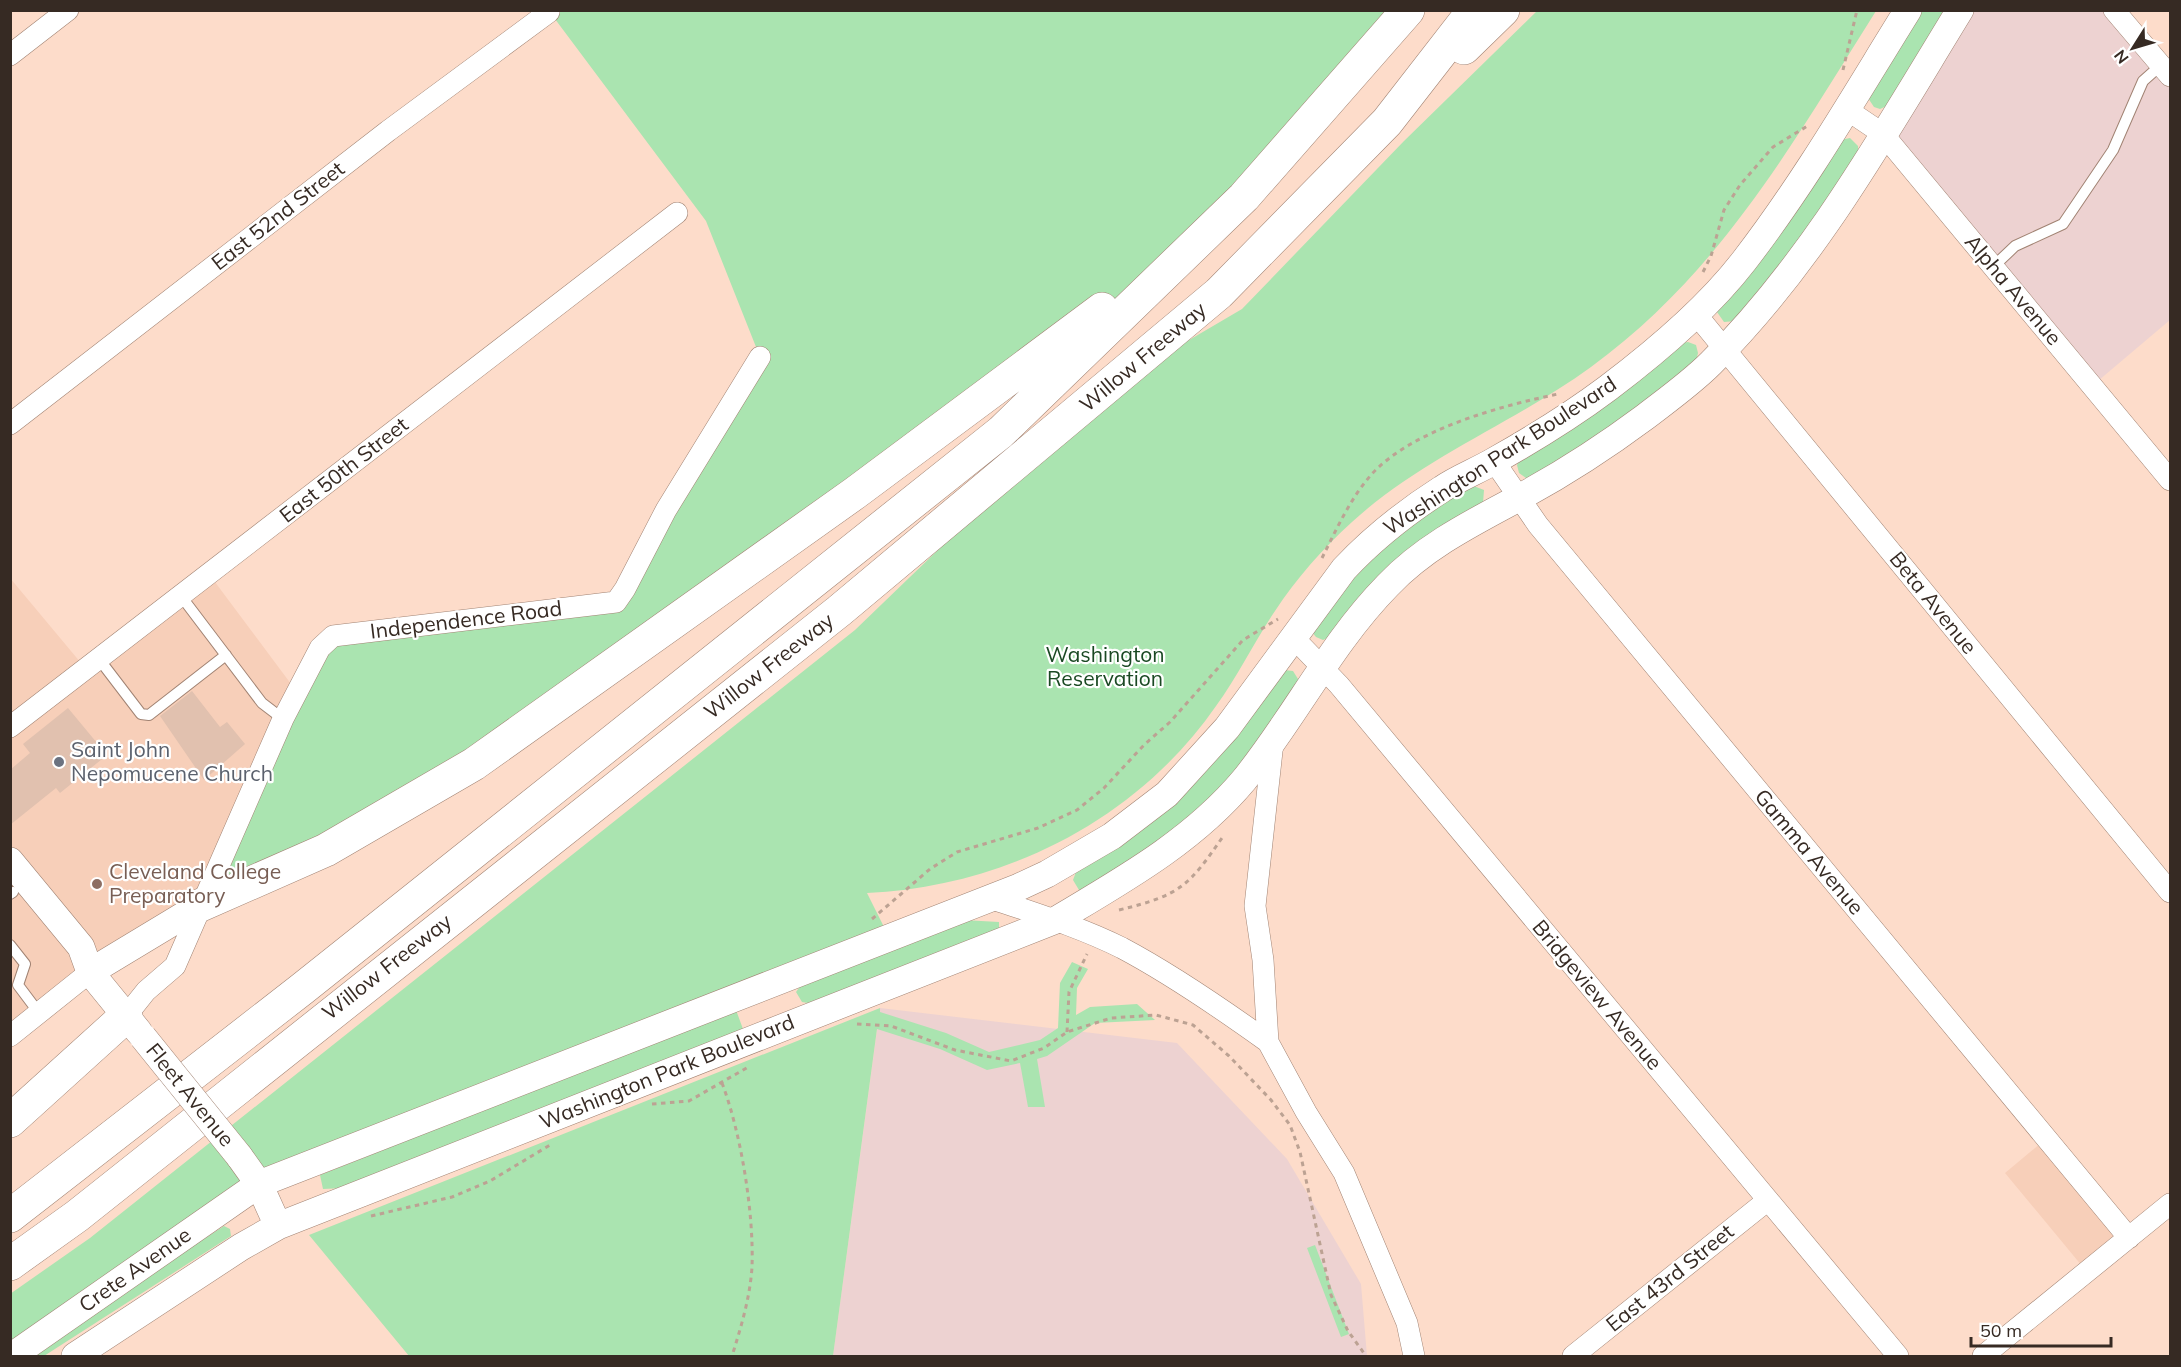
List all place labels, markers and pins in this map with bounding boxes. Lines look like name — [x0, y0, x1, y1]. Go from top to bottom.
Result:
place label: Saint John Nepomucene Church — [71, 736, 273, 786]
marker: Saint John Nepomucene Church — [52, 755, 66, 769]
place label: Cleveland College Preparatory — [109, 858, 281, 908]
marker: Cleveland College Preparatory — [90, 877, 104, 891]

